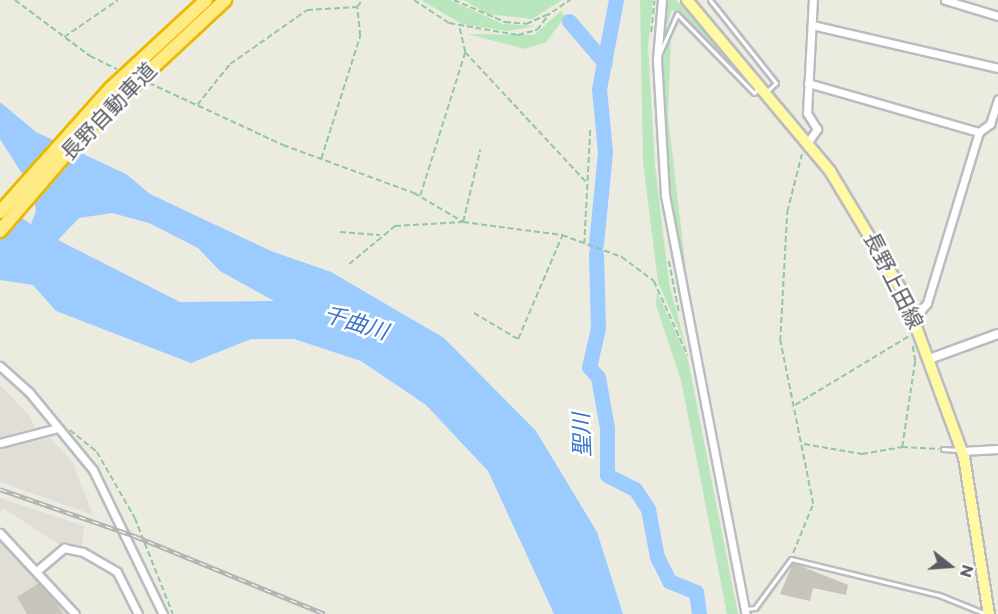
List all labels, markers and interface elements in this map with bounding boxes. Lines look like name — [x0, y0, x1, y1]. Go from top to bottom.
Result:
street label: 長野自動車道 — [55, 57, 161, 165]
street label: 長野上田線 — [859, 228, 929, 332]
water label: 千曲川 — [321, 300, 391, 344]
water label: 聖川 — [567, 413, 595, 457]
north arrow — [920, 536, 980, 596]
text: N — [957, 563, 979, 580]

